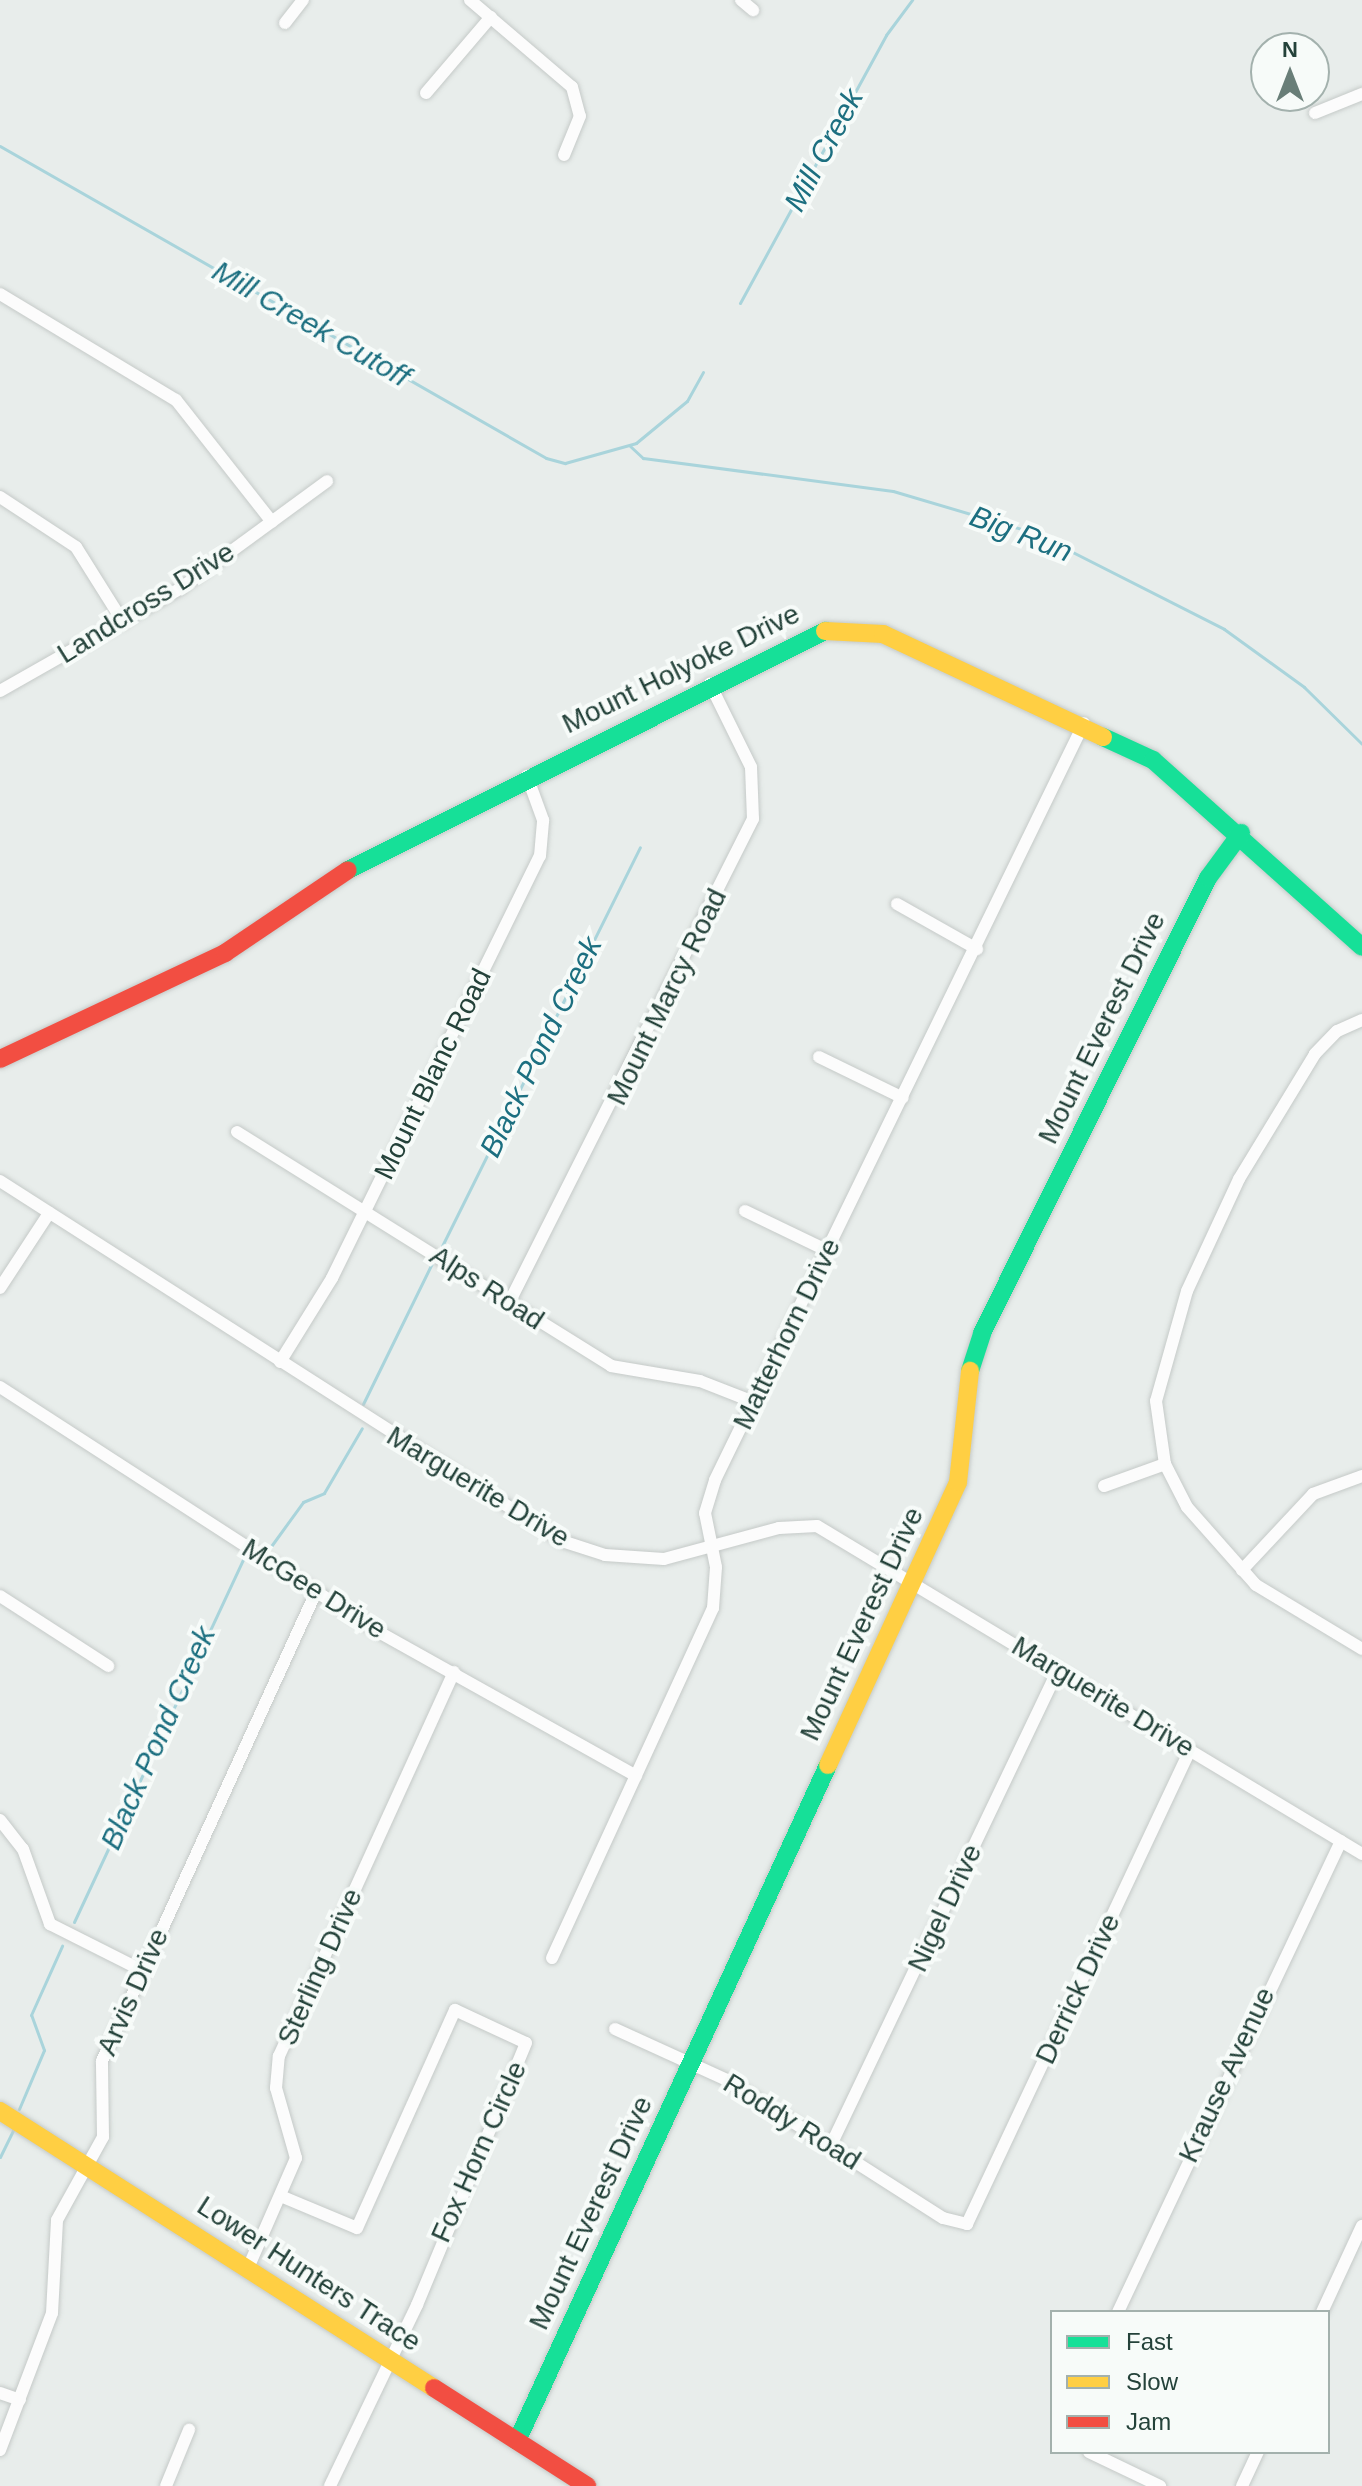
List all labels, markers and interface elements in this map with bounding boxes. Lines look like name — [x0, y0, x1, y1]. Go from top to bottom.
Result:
north arrow — [1250, 32, 1330, 112]
text: N — [1282, 37, 1298, 62]
water label: Mill Creek — [777, 83, 871, 217]
water label: Mill Creek Cutoff — [206, 253, 416, 395]
water label: Big Run — [965, 498, 1077, 570]
street label: Landcross Drive — [51, 535, 241, 671]
street label: Mount Holyoke Drive — [557, 597, 805, 741]
street label: Mount Marcy Road — [600, 883, 734, 1111]
street label: Mount Everest Drive — [1031, 907, 1173, 1149]
water label: Black Pond Creek — [472, 931, 610, 1163]
street label: Mount Blanc Road — [367, 963, 499, 1185]
street label: Matterhorn Drive — [726, 1233, 848, 1435]
street label: Alps Road — [424, 1239, 550, 1337]
street label: Marguerite Drive — [381, 1419, 575, 1555]
street label: Mount Everest Drive — [793, 1502, 931, 1746]
street label: McGee Drive — [236, 1531, 392, 1647]
water label: Black Pond Creek — [93, 1621, 223, 1855]
street label: Marguerite Drive — [1006, 1629, 1200, 1765]
street label: Nigel Drive — [901, 1839, 989, 1977]
street label: Sterling Drive — [270, 1883, 370, 2051]
street label: Derrick Drive — [1029, 1909, 1127, 2069]
street label: Arvis Drive — [90, 1923, 176, 2061]
street label: Krause Avenue — [1171, 1981, 1283, 2169]
street label: Fox Horn Circle — [424, 2056, 534, 2248]
street label: Roddy Road — [717, 2067, 867, 2177]
street label: Mount Everest Drive — [522, 2091, 660, 2335]
street label: Lower Hunters Trace — [191, 2189, 427, 2359]
legend — [1050, 2310, 1330, 2454]
text: Fast — [1126, 2328, 1173, 2355]
text: Slow — [1126, 2368, 1178, 2395]
text: Jam — [1126, 2408, 1171, 2435]

